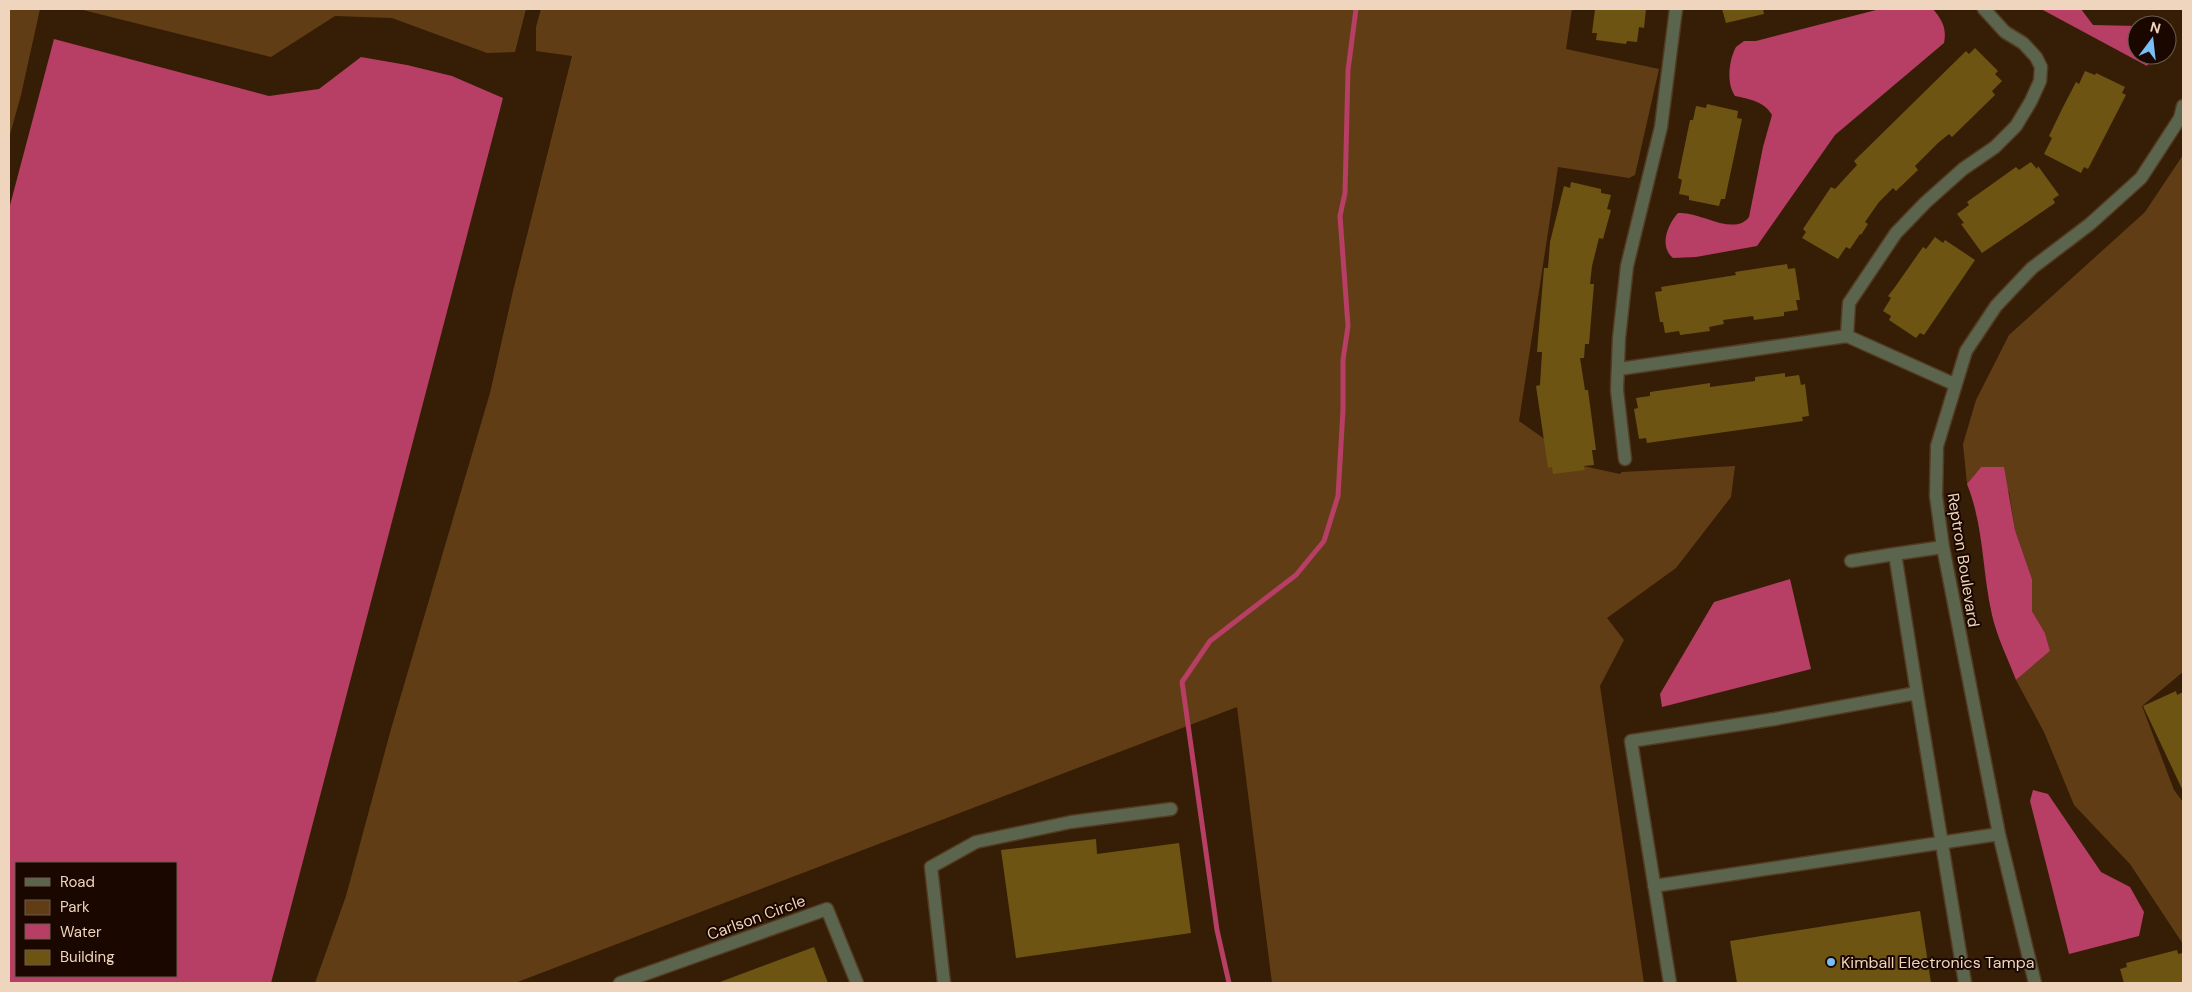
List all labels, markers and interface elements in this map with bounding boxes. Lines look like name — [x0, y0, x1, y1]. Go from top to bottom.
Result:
north arrow — [2127, 15, 2177, 65]
text: N — [2148, 17, 2163, 37]
street label: Reptron Boulevard — [1943, 491, 1984, 629]
legend — [15, 862, 178, 977]
text: Road — [60, 872, 95, 892]
street label: Carlson Circle — [704, 890, 808, 945]
text: Park — [60, 897, 90, 917]
text: Water — [60, 922, 102, 942]
text: Building — [60, 947, 115, 967]
place label: Kimball Electronics Tampa — [1841, 952, 2035, 973]
marker: Kimball Electronics Tampa — [1825, 956, 1837, 968]

